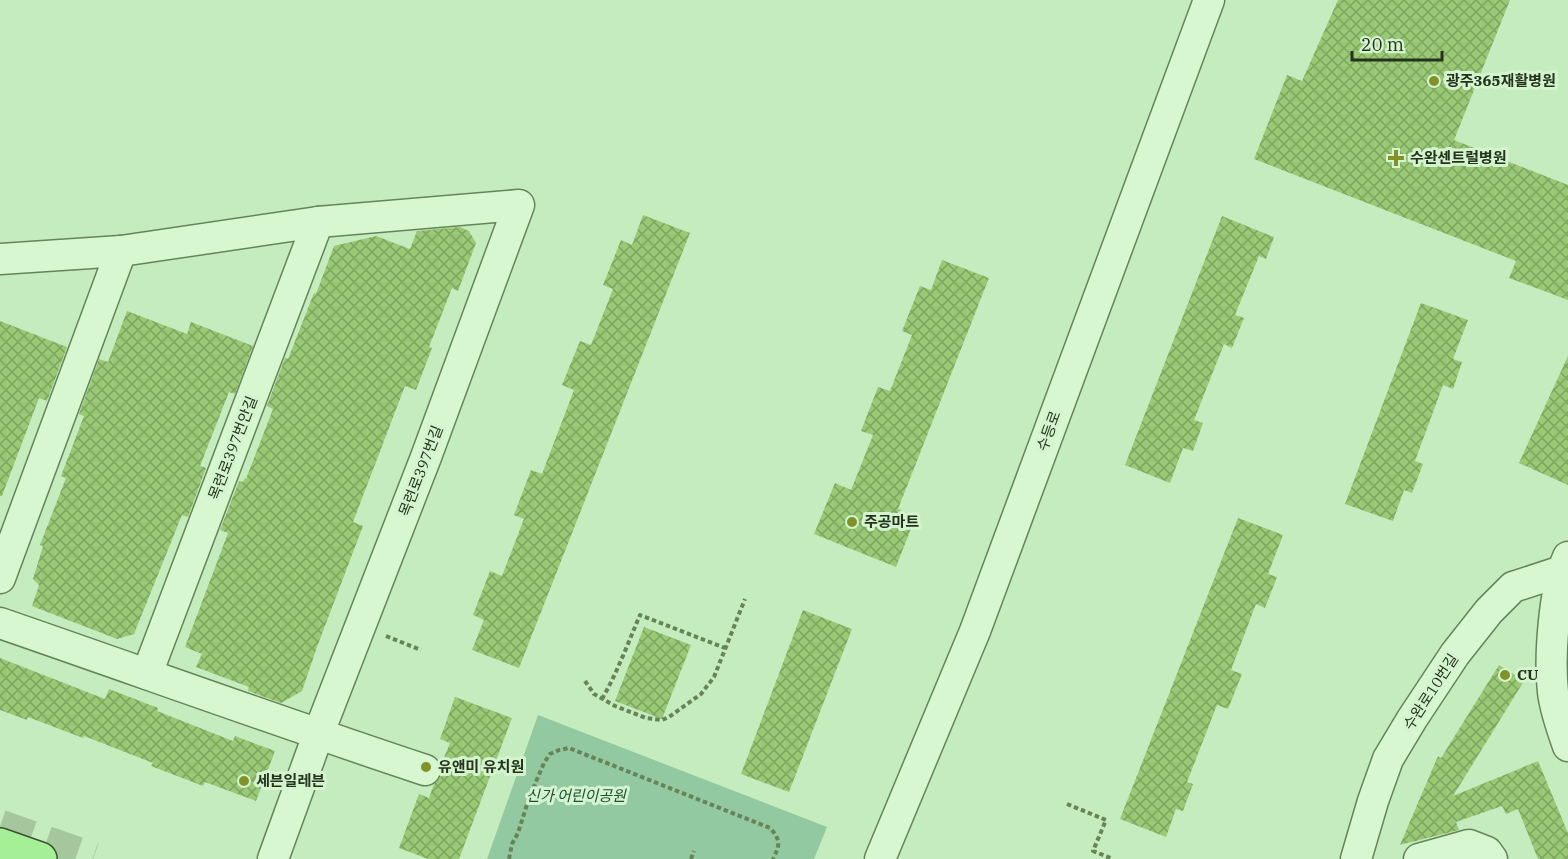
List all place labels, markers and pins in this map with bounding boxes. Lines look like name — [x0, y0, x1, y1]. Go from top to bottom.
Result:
place label: 광주365재활병원 — [1446, 71, 1556, 90]
marker: 광주365재활병원 — [1427, 74, 1441, 88]
place label: 수완센트럴병원 — [1410, 148, 1507, 167]
marker: 수완센트럴병원 — [1387, 149, 1405, 167]
place label: 주공마트 — [864, 512, 919, 531]
marker: 주공마트 — [845, 515, 859, 529]
place label: CU — [1517, 665, 1539, 684]
marker: CU — [1498, 668, 1512, 682]
place label: 유앤미 유치원 — [438, 757, 524, 776]
marker: 유앤미 유치원 — [419, 760, 433, 774]
place label: 세븐일레븐 — [256, 771, 325, 790]
marker: 세븐일레븐 — [237, 774, 251, 788]

